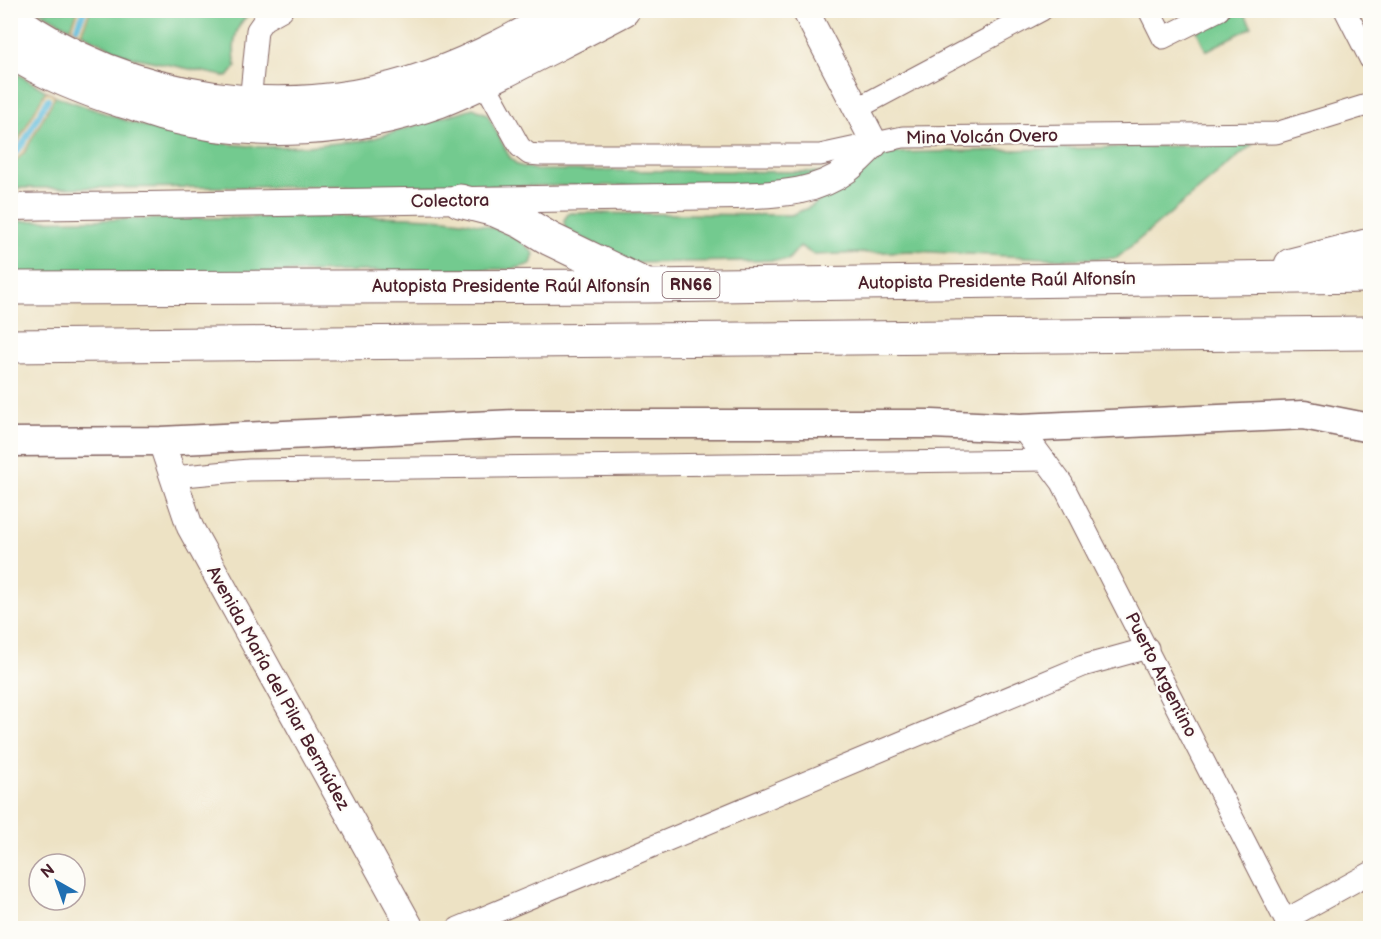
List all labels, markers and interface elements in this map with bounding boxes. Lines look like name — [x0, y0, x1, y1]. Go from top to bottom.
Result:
street label: Mina Volcán Overo — [906, 125, 1058, 149]
street label: Colectora — [410, 190, 490, 212]
street label: Autopista Presidente Raúl Alfonsín — [858, 268, 1136, 294]
road number: RN66 — [662, 272, 720, 298]
street label: Autopista Presidente Raúl Alfonsín — [372, 276, 650, 297]
street label: Avenida María del Pilar Bermúdez — [202, 562, 354, 814]
street label: Puerto Argentino — [1120, 609, 1202, 741]
north arrow — [27, 852, 87, 912]
text: N — [38, 861, 59, 883]

